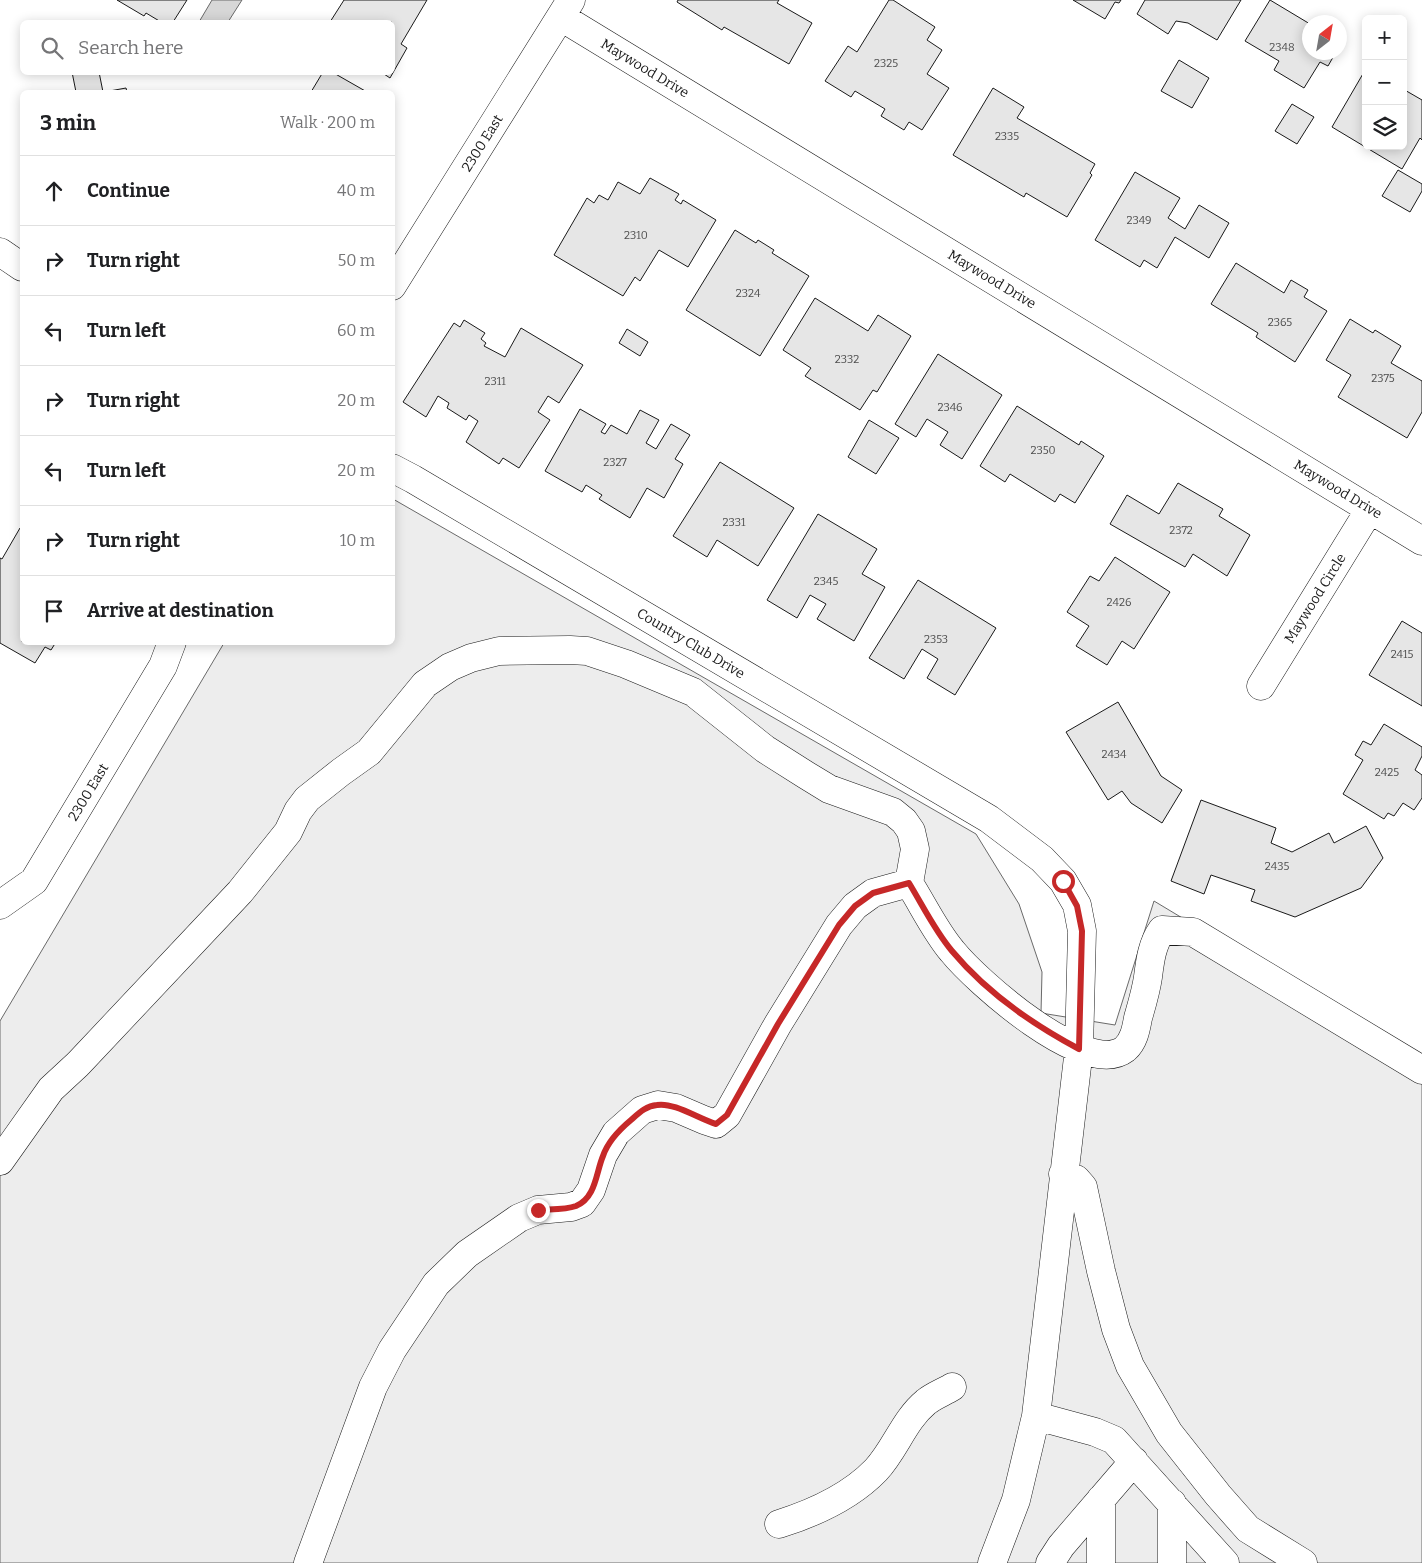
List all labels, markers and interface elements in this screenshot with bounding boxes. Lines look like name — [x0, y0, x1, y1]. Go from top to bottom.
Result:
north arrow — [1302, 15, 1347, 60]
map controls — [1362, 15, 1407, 150]
button: + — [1362, 15, 1407, 60]
search box — [20, 20, 395, 75]
icon: search — [38, 34, 66, 62]
street label: Maywood Drive — [598, 35, 692, 101]
text: Search here — [78, 36, 183, 59]
house number: 2348 — [1269, 41, 1295, 54]
house number: 2325 — [874, 57, 898, 70]
button: − — [1362, 60, 1407, 105]
button: layers — [1362, 105, 1407, 150]
text: 3 min — [40, 110, 96, 136]
street label: 2300 East — [458, 112, 507, 175]
text: Walk · 200 m — [280, 113, 375, 132]
house number: 2335 — [995, 130, 1019, 143]
icon: ahead — [40, 177, 68, 205]
text: Continue — [87, 179, 170, 202]
text: 40 m — [337, 181, 375, 200]
house number: 2349 — [1126, 214, 1152, 227]
house number: 2310 — [624, 229, 648, 242]
street label: Maywood Drive — [945, 246, 1039, 312]
icon: right — [40, 247, 68, 275]
text: Turn right — [87, 249, 180, 272]
text: 50 m — [338, 251, 375, 270]
house number: 2324 — [736, 287, 761, 300]
house number: 2365 — [1268, 316, 1292, 329]
icon: left — [40, 317, 68, 345]
text: Turn left — [87, 319, 166, 342]
text: 60 m — [337, 321, 375, 340]
house number: 2332 — [835, 353, 859, 366]
house number: 2375 — [1371, 372, 1395, 385]
house number: 2311 — [484, 375, 506, 388]
icon: right — [40, 387, 68, 415]
text: Turn right — [87, 389, 180, 412]
text: 20 m — [338, 391, 375, 410]
house number: 2346 — [937, 401, 963, 414]
house number: 2350 — [1030, 444, 1056, 457]
house number: 2327 — [603, 456, 627, 469]
street label: Maywood Drive — [1291, 456, 1385, 522]
icon: left — [40, 457, 68, 485]
text: Turn left — [87, 459, 166, 482]
text: 20 m — [338, 461, 375, 480]
house number: 2331 — [723, 516, 746, 529]
house number: 2372 — [1169, 524, 1193, 537]
icon: right — [40, 527, 68, 555]
text: Turn right — [87, 529, 180, 552]
text: 10 m — [340, 531, 375, 550]
street label: Maywood Circle — [1281, 550, 1350, 646]
house number: 2345 — [814, 575, 838, 588]
house number: 2426 — [1107, 596, 1131, 609]
icon: arrive — [40, 597, 68, 625]
text: Arrive at destination — [87, 599, 274, 622]
street label: Country Club Drive — [634, 605, 748, 682]
house number: 2353 — [924, 633, 948, 646]
house number: 2415 — [1391, 648, 1413, 661]
house number: 2434 — [1101, 748, 1127, 761]
street label: 2300 East — [65, 760, 112, 824]
house number: 2425 — [1375, 766, 1399, 779]
house number: 2435 — [1265, 860, 1289, 873]
route start — [1052, 870, 1075, 893]
route end — [527, 1199, 550, 1222]

